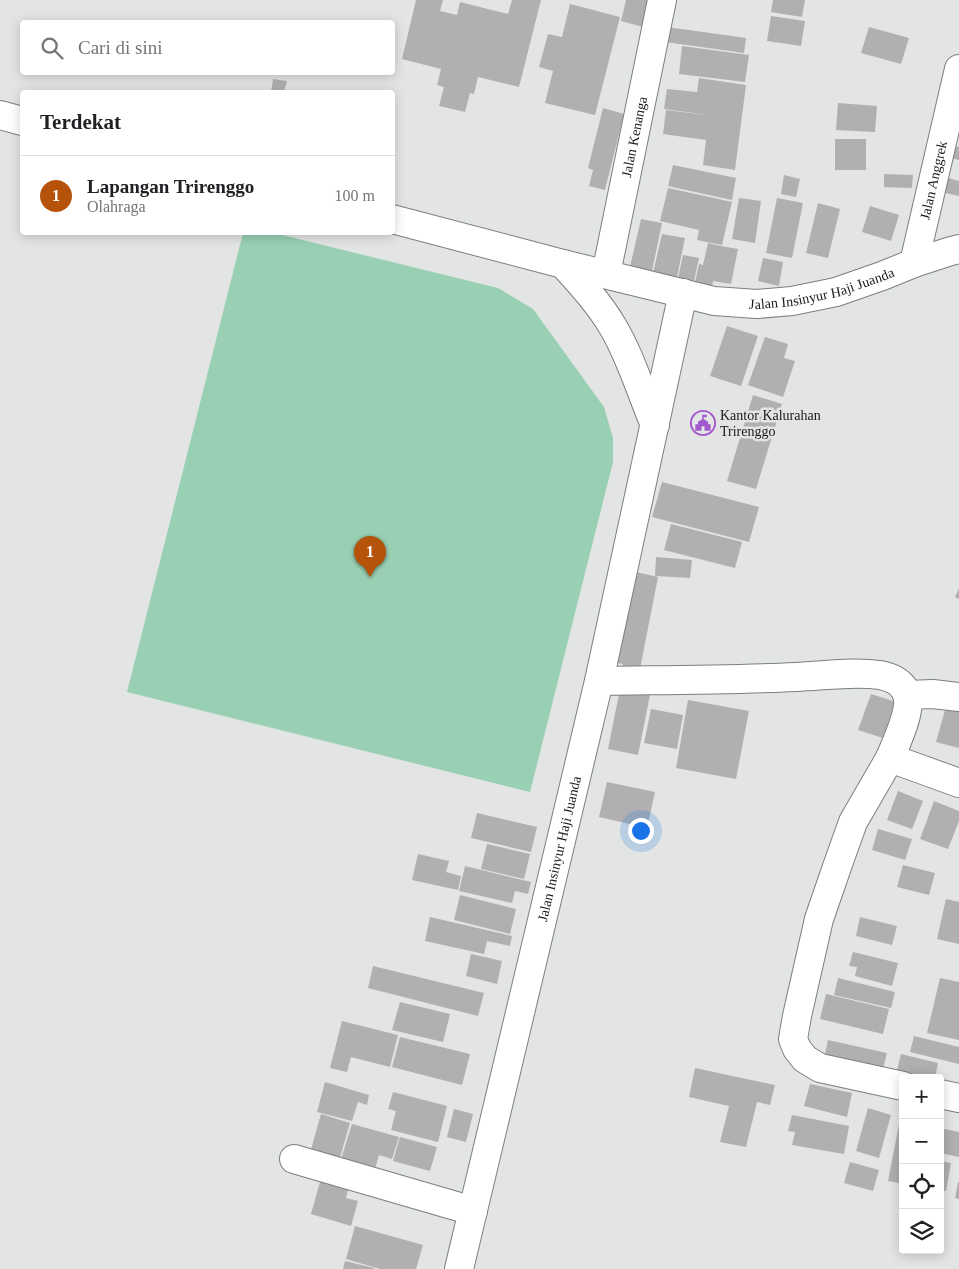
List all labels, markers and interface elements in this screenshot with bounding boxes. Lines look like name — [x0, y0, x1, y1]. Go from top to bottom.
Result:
search box — [20, 20, 395, 75]
icon: search — [38, 34, 66, 62]
text: Cari di sini — [78, 37, 162, 58]
street label: Jalan Kenanga — [618, 94, 650, 179]
text: Terdekat — [40, 110, 121, 134]
street label: Jalan Anggrek — [917, 139, 950, 221]
text: Lapangan Trirenggo — [87, 176, 254, 197]
text: 1 — [52, 187, 60, 204]
text: 100 m — [335, 187, 375, 204]
text: Olahraga — [87, 198, 146, 215]
street label: Jalan Insinyur Haji Juanda — [749, 264, 897, 312]
place label: Kantor Kalurahan Trirenggo — [720, 408, 821, 439]
public building icon: Kantor Kalurahan Trirenggo — [690, 410, 716, 436]
pin: 1 — [354, 536, 386, 577]
street label: Jalan Insinyur Haji Juanda — [535, 774, 584, 923]
your location — [628, 818, 654, 844]
map controls — [899, 1074, 944, 1254]
button: + — [899, 1074, 944, 1119]
button: − — [899, 1119, 944, 1164]
button: locate — [899, 1164, 944, 1209]
button: layers — [899, 1209, 944, 1254]

